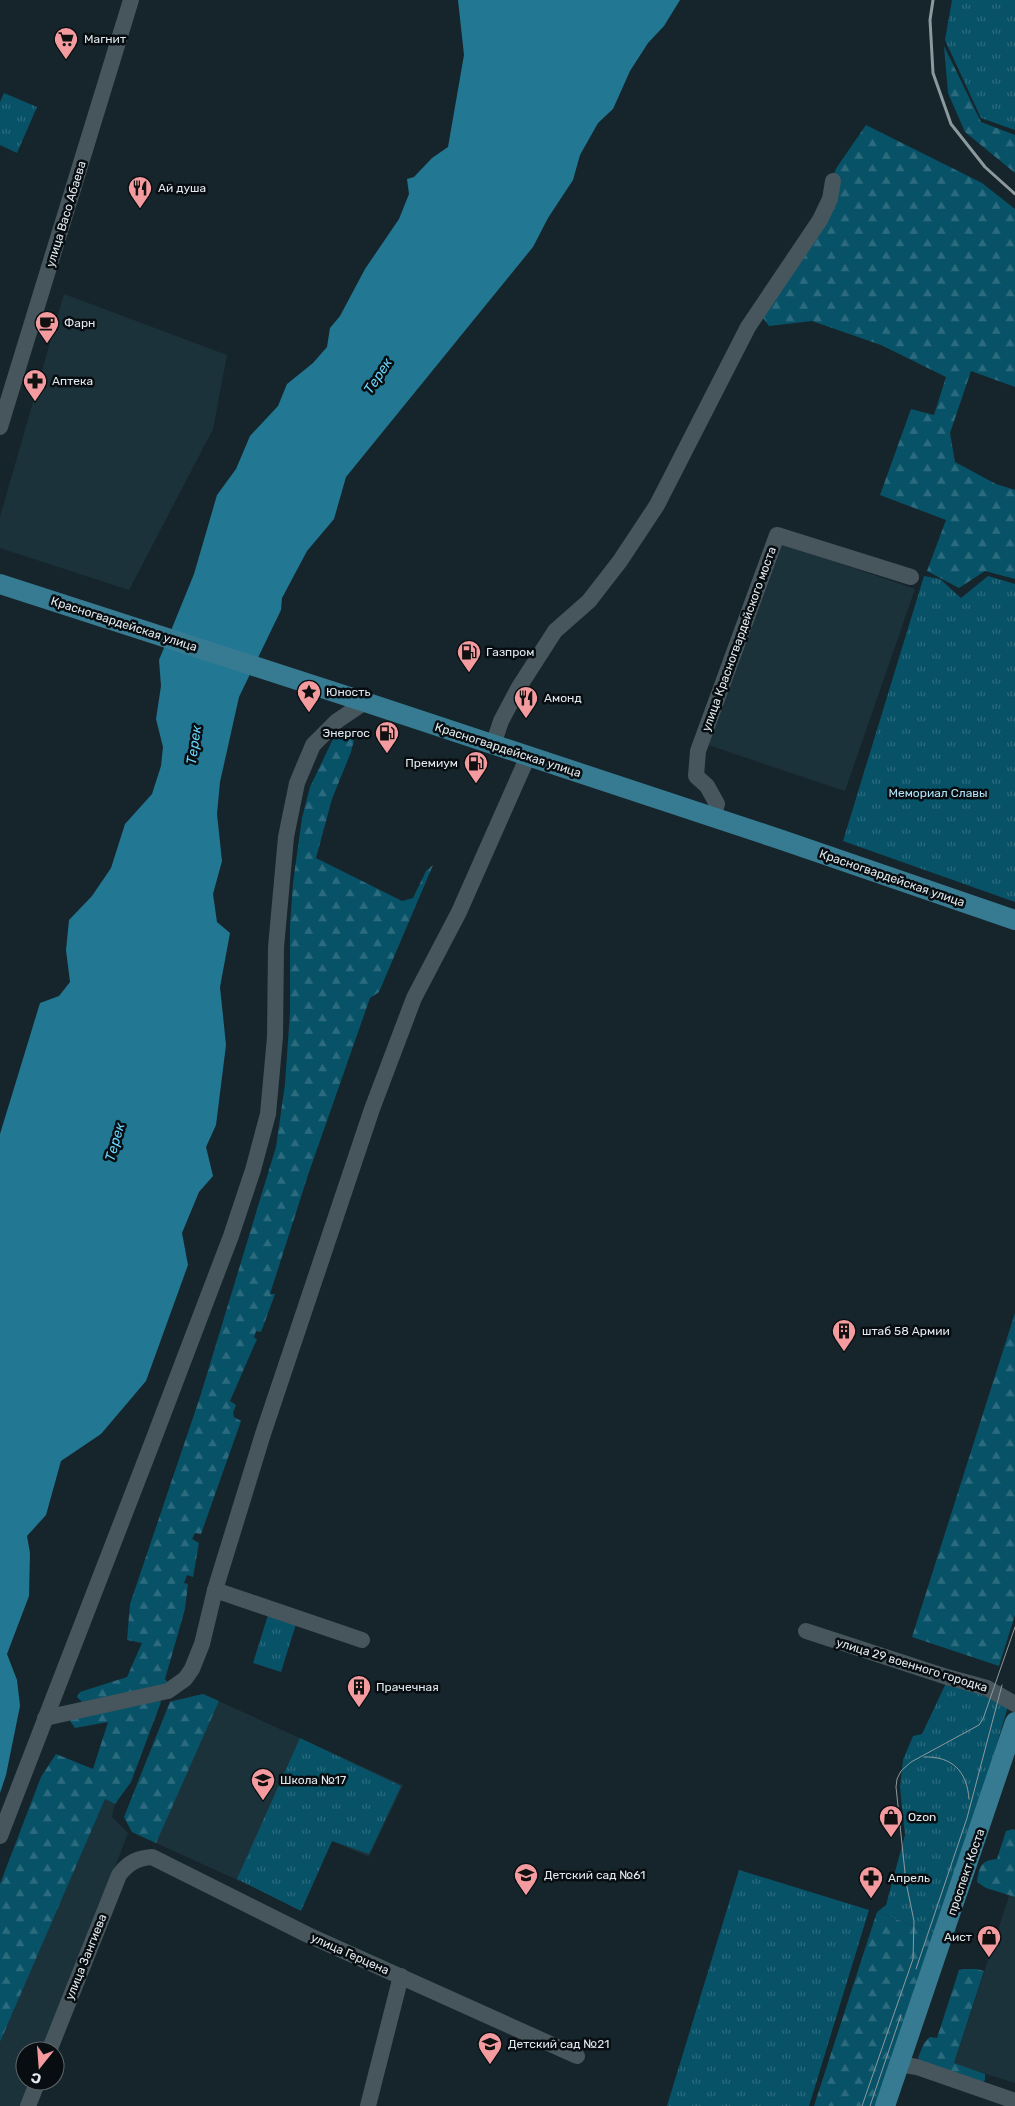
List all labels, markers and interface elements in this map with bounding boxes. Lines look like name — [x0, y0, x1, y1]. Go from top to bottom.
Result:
supermarket icon: Магнит — [53, 26, 79, 60]
place label: Магнит — [84, 32, 126, 46]
street label: улица Васо Абаева — [43, 159, 89, 269]
restaurant icon: Ай душа — [127, 175, 153, 209]
place label: Ай душа — [158, 181, 206, 195]
cafe icon: Фарн — [34, 310, 60, 344]
place label: Фарн — [64, 316, 95, 330]
water label: Терек — [360, 354, 396, 397]
pharmacy icon: Аптека — [22, 368, 48, 402]
place label: Аптека — [52, 374, 93, 388]
street label: улица Красногвардейского моста — [699, 545, 779, 733]
street label: Красногвардейская улица — [49, 594, 199, 654]
fuel station icon: Газпром — [456, 639, 482, 673]
place label: Газпром — [486, 645, 534, 659]
place icon: Юность — [296, 679, 322, 713]
place label: Юность — [326, 685, 370, 699]
restaurant icon: Амонд — [513, 685, 539, 719]
place label: Амонд — [544, 691, 582, 705]
fuel station icon: Энергос — [374, 720, 400, 754]
street label: Красногвардейская улица — [433, 720, 583, 780]
water label: Терек — [183, 724, 205, 766]
place label: Энергос — [323, 726, 370, 740]
fuel station icon: Премиум — [463, 750, 489, 784]
place label: Премиум — [405, 756, 458, 770]
park label: Мемориал Славы — [888, 786, 988, 800]
street label: Красногвардейская улица — [817, 846, 967, 910]
water label: Терек — [101, 1120, 129, 1163]
building icon: штаб 58 Армии — [831, 1318, 857, 1352]
place label: штаб 58 Армии — [862, 1324, 950, 1338]
street label: улица 29 военного городка — [835, 1635, 989, 1695]
building icon: Прачечная — [346, 1674, 372, 1708]
place label: Прачечная — [376, 1680, 439, 1694]
school or university icon: Школа №17 — [250, 1767, 276, 1801]
place label: Школа №17 — [280, 1773, 346, 1787]
shop icon: Ozon — [878, 1804, 904, 1838]
place label: Ozon — [908, 1810, 936, 1824]
street label: проспект Коста — [945, 1827, 987, 1917]
school or university icon: Детский сад №61 — [513, 1862, 539, 1896]
pharmacy icon: Апрель — [858, 1865, 884, 1899]
place label: Детский сад №61 — [544, 1868, 645, 1882]
place label: Апрель — [888, 1871, 930, 1885]
street label: улица Зангиева — [62, 1912, 110, 2002]
shop icon: Аист — [976, 1924, 1002, 1958]
street label: улица Герцена — [309, 1930, 391, 1978]
place label: Аист — [944, 1930, 972, 1944]
school or university icon: Детский сад №21 — [477, 2031, 503, 2065]
place label: Детский сад №21 — [508, 2037, 609, 2051]
north arrow — [15, 2041, 65, 2091]
text: С — [29, 2068, 44, 2088]

